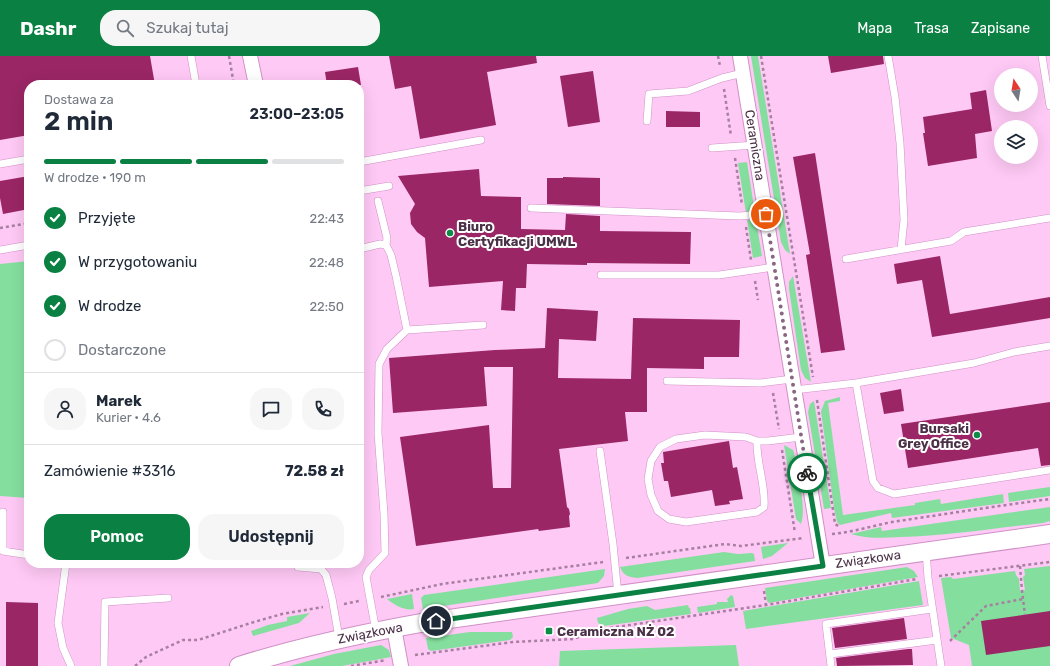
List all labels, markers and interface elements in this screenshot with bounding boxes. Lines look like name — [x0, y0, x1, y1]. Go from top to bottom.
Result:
search box — [100, 10, 380, 46]
text: Dashr — [20, 17, 76, 40]
icon: search — [114, 17, 136, 39]
text: Szukaj tutaj — [146, 19, 229, 37]
text: Mapa — [857, 20, 892, 37]
text: Trasa — [914, 20, 949, 37]
text: Zapisane — [971, 20, 1030, 37]
north arrow — [994, 68, 1038, 112]
map controls — [994, 68, 1038, 164]
text: Dostawa za — [44, 92, 114, 107]
text: 23:00–23:05 — [250, 105, 344, 123]
text: 2 min — [44, 106, 113, 137]
street label: Ceramiczna — [742, 109, 768, 181]
button: layers — [994, 120, 1038, 164]
text: W drodze · 190 m — [44, 170, 146, 185]
pin — [749, 197, 783, 231]
icon: bag — [755, 203, 777, 225]
icon: check — [44, 207, 66, 229]
text: Przyjęte — [78, 209, 136, 227]
text: 22:43 — [310, 211, 344, 226]
place label: Biuro Certyfikacji UMWL — [458, 219, 576, 249]
marker: Biuro Certyfikacji UMWL — [445, 228, 455, 238]
icon: check — [44, 251, 66, 273]
text: W przygotowaniu — [78, 253, 197, 271]
text: 22:48 — [309, 255, 344, 270]
icon: check — [44, 295, 66, 317]
text: W drodze — [78, 297, 141, 315]
text: 22:50 — [309, 299, 344, 314]
text: Dostarczone — [78, 341, 166, 359]
button: person — [44, 388, 86, 430]
button: chat — [250, 388, 292, 430]
button: phone — [302, 388, 344, 430]
text: Marek — [96, 392, 142, 410]
text: Kurier · 4.6 — [96, 410, 161, 425]
place label: Bursaki Grey Office — [898, 421, 969, 451]
marker: Bursaki Grey Office — [972, 430, 982, 440]
courier — [787, 453, 827, 493]
text: Zamówienie #3316 — [44, 462, 176, 480]
text: 72.58 zł — [285, 462, 344, 480]
icon: bike — [796, 462, 818, 484]
button: Pomoc — [44, 514, 190, 560]
button: Udostępnij — [198, 514, 344, 560]
street label: Związkowa — [834, 547, 902, 571]
pin — [419, 604, 453, 638]
icon: home — [425, 610, 447, 632]
street label: Związkowa — [336, 619, 404, 647]
place label: Ceramiczna NŻ 02 — [557, 624, 674, 639]
marker: Ceramiczna NŻ 02 — [544, 626, 554, 636]

